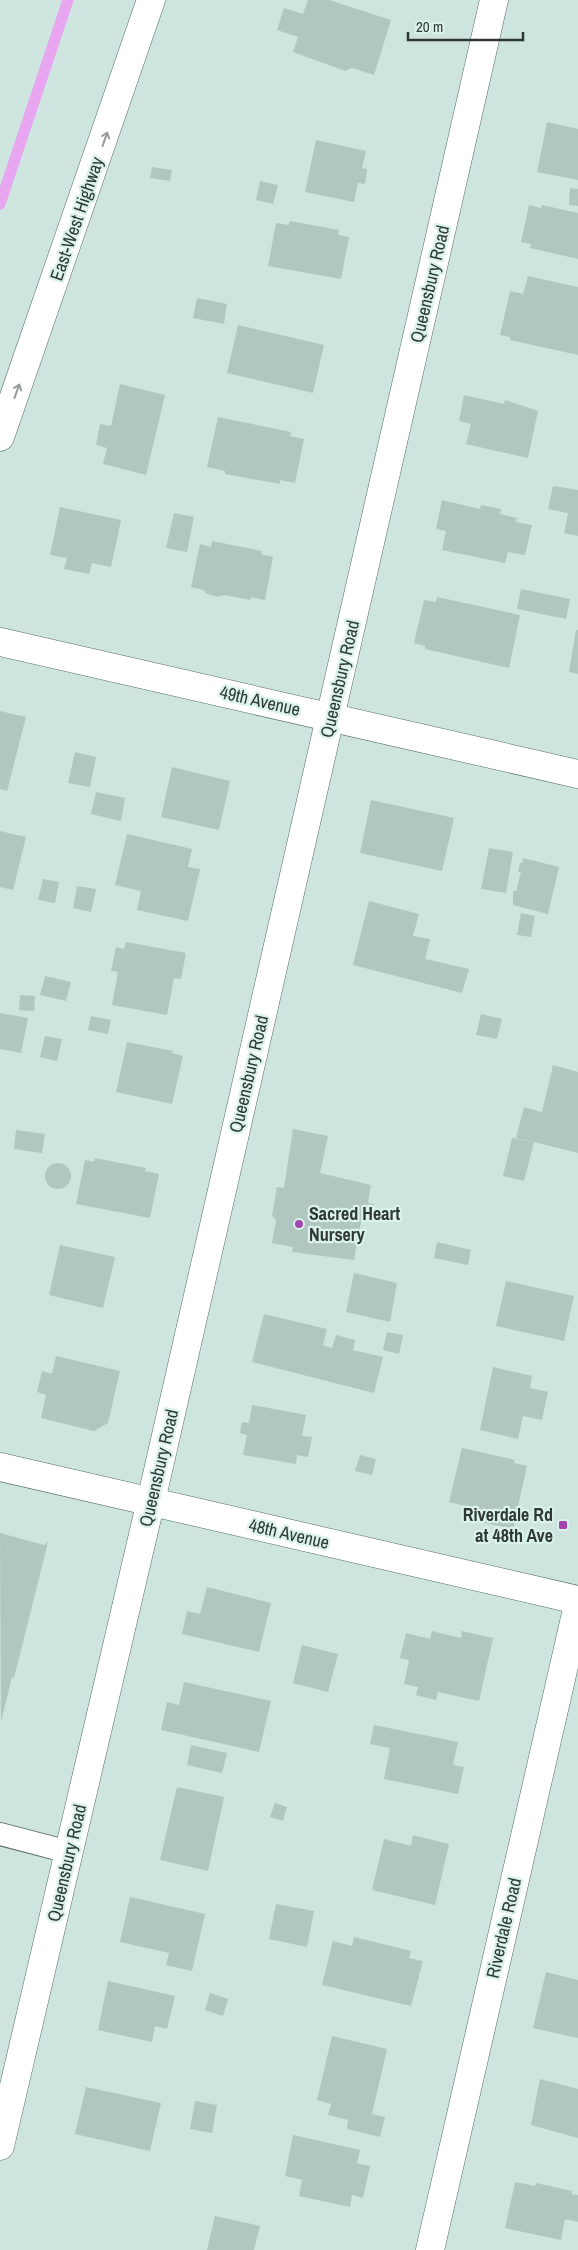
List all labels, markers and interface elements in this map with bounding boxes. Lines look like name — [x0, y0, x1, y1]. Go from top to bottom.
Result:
scale bar — [408, 10, 523, 42]
text: 20 m — [416, 16, 443, 37]
one-way arrow — [101, 131, 110, 147]
street label: East-West Highway — [44, 153, 110, 284]
street label: Queensbury Road — [404, 223, 455, 345]
one-way arrow — [13, 384, 22, 399]
street label: Queensbury Road — [314, 618, 365, 740]
street label: 49th Avenue — [217, 679, 303, 722]
street label: Queensbury Road — [223, 1013, 274, 1135]
place label: Sacred Heart Nursery — [309, 1201, 400, 1247]
marker: Sacred Heart Nursery — [293, 1218, 305, 1230]
street label: Queensbury Road — [133, 1407, 184, 1529]
place label: Riverdale Rd at 48th Ave — [463, 1502, 553, 1548]
street label: 48th Avenue — [246, 1512, 332, 1555]
marker: Riverdale Rd at 48th Ave — [557, 1519, 569, 1531]
street label: Queensbury Road — [41, 1802, 92, 1924]
street label: Riverdale Road — [480, 1875, 527, 1981]

